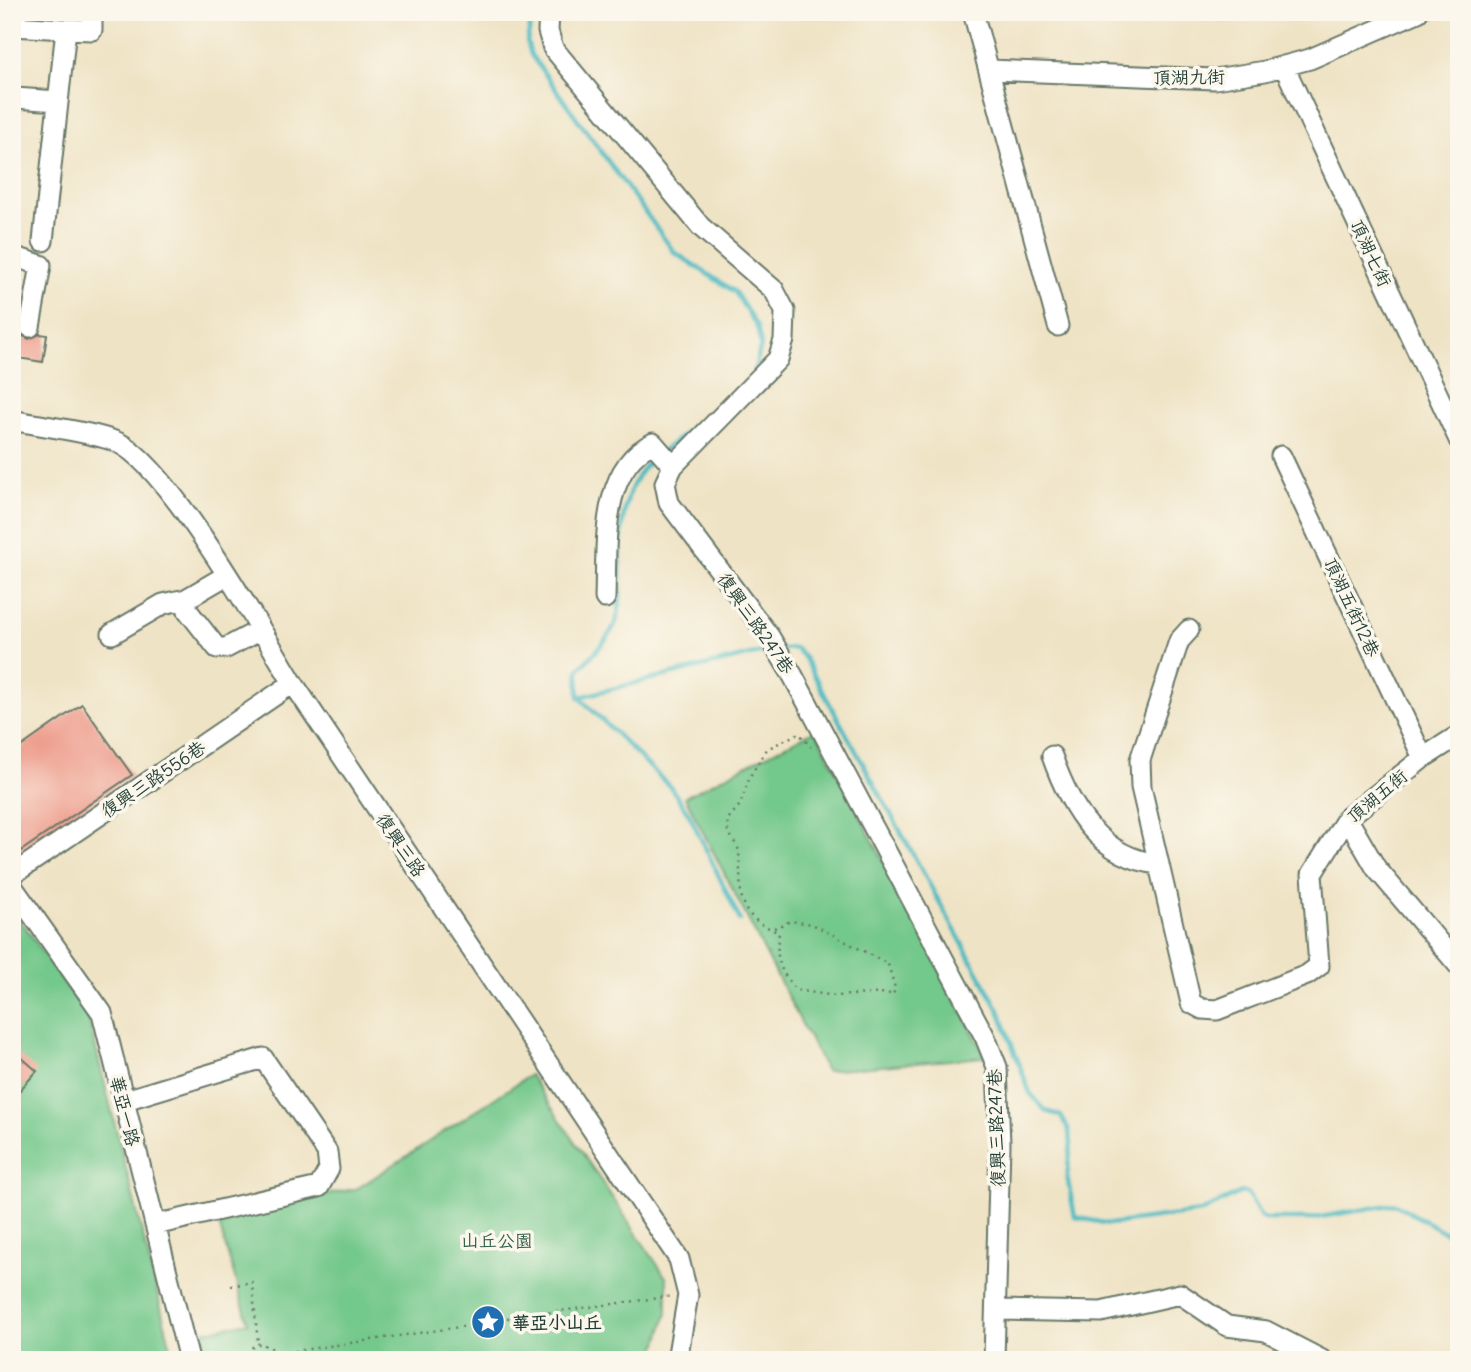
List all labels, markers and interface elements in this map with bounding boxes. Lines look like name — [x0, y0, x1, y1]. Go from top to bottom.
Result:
street label: 頂湖九街 — [1153, 65, 1225, 89]
street label: 頂湖七街 — [1345, 216, 1397, 290]
street label: 頂湖五街12巷 — [1319, 554, 1385, 660]
street label: 復興三路247巷 — [713, 568, 799, 678]
street label: 復興三路556巷 — [96, 736, 210, 822]
street label: 頂湖五街 — [1342, 764, 1412, 828]
street label: 復興三路 — [371, 809, 431, 881]
street label: 復興三路247巷 — [982, 1068, 1010, 1188]
street label: 華亞一路 — [105, 1073, 145, 1149]
park label: 山丘公園 — [461, 1229, 533, 1252]
place icon: 華亞小山丘 — [469, 1303, 507, 1341]
place label: 華亞小山丘 — [512, 1311, 602, 1334]

